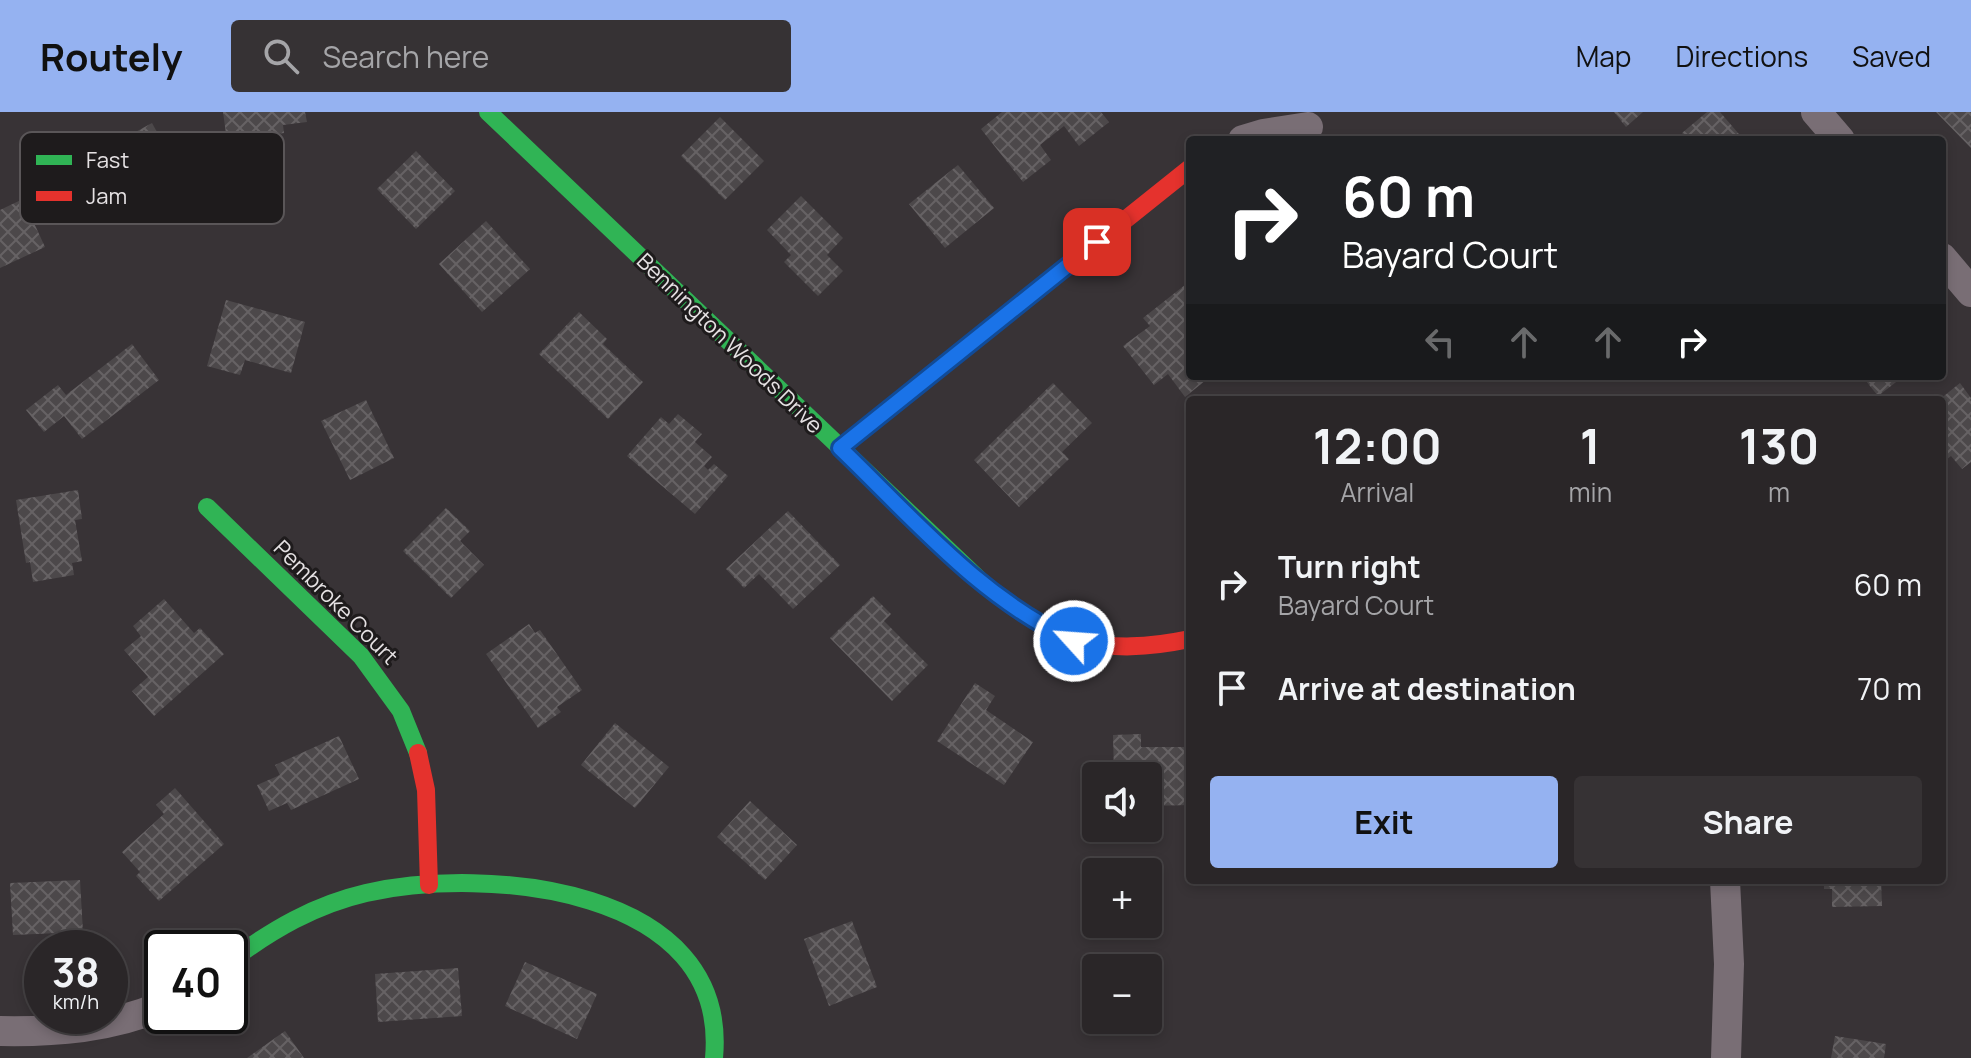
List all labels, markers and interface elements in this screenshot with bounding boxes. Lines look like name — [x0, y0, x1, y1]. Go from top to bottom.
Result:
search box — [231, 20, 791, 92]
text: Routely — [40, 30, 183, 82]
icon: search — [259, 34, 303, 78]
text: Search here — [323, 36, 489, 77]
text: Map — [1576, 37, 1631, 75]
text: Directions — [1675, 37, 1808, 75]
text: Saved — [1852, 37, 1931, 75]
legend — [20, 132, 284, 224]
text: Fast — [86, 145, 129, 175]
text: 60 m — [1342, 157, 1475, 234]
icon: right — [1210, 168, 1314, 272]
text: Jam — [86, 181, 127, 211]
pin — [1063, 208, 1131, 276]
icon: arrive — [1075, 220, 1119, 264]
text: Bayard Court — [1342, 230, 1558, 279]
street label: Bennington Woods Drive — [630, 246, 830, 440]
icon: left — [1418, 320, 1462, 364]
icon: ahead — [1502, 320, 1546, 364]
icon: ahead — [1586, 320, 1630, 364]
icon: right — [1670, 320, 1714, 364]
text: 12:00 — [1313, 413, 1442, 478]
text: 1 — [1580, 413, 1601, 478]
text: 130 — [1739, 413, 1819, 478]
text: Arrival — [1340, 474, 1414, 510]
text: min — [1569, 474, 1612, 510]
text: m — [1768, 474, 1790, 510]
street label: Pembroke Court — [267, 533, 405, 671]
text: Turn right — [1278, 546, 1421, 587]
icon: right — [1210, 562, 1254, 606]
text: 60 m — [1854, 564, 1922, 605]
text: Bayard Court — [1278, 587, 1434, 623]
position arrow — [1032, 599, 1116, 683]
icon: arrive — [1210, 666, 1254, 710]
text: Arrive at destination — [1278, 668, 1576, 709]
text: 70 m — [1857, 668, 1922, 709]
map controls — [1082, 762, 1162, 1034]
button: sound — [1082, 762, 1162, 842]
button: Exit — [1210, 776, 1558, 868]
button: Share — [1574, 776, 1922, 868]
button: + — [1082, 858, 1162, 938]
speed limit sign: 40 — [144, 930, 248, 1034]
text: 38 — [52, 944, 100, 999]
button: − — [1082, 954, 1162, 1034]
text: km/h — [53, 988, 99, 1015]

